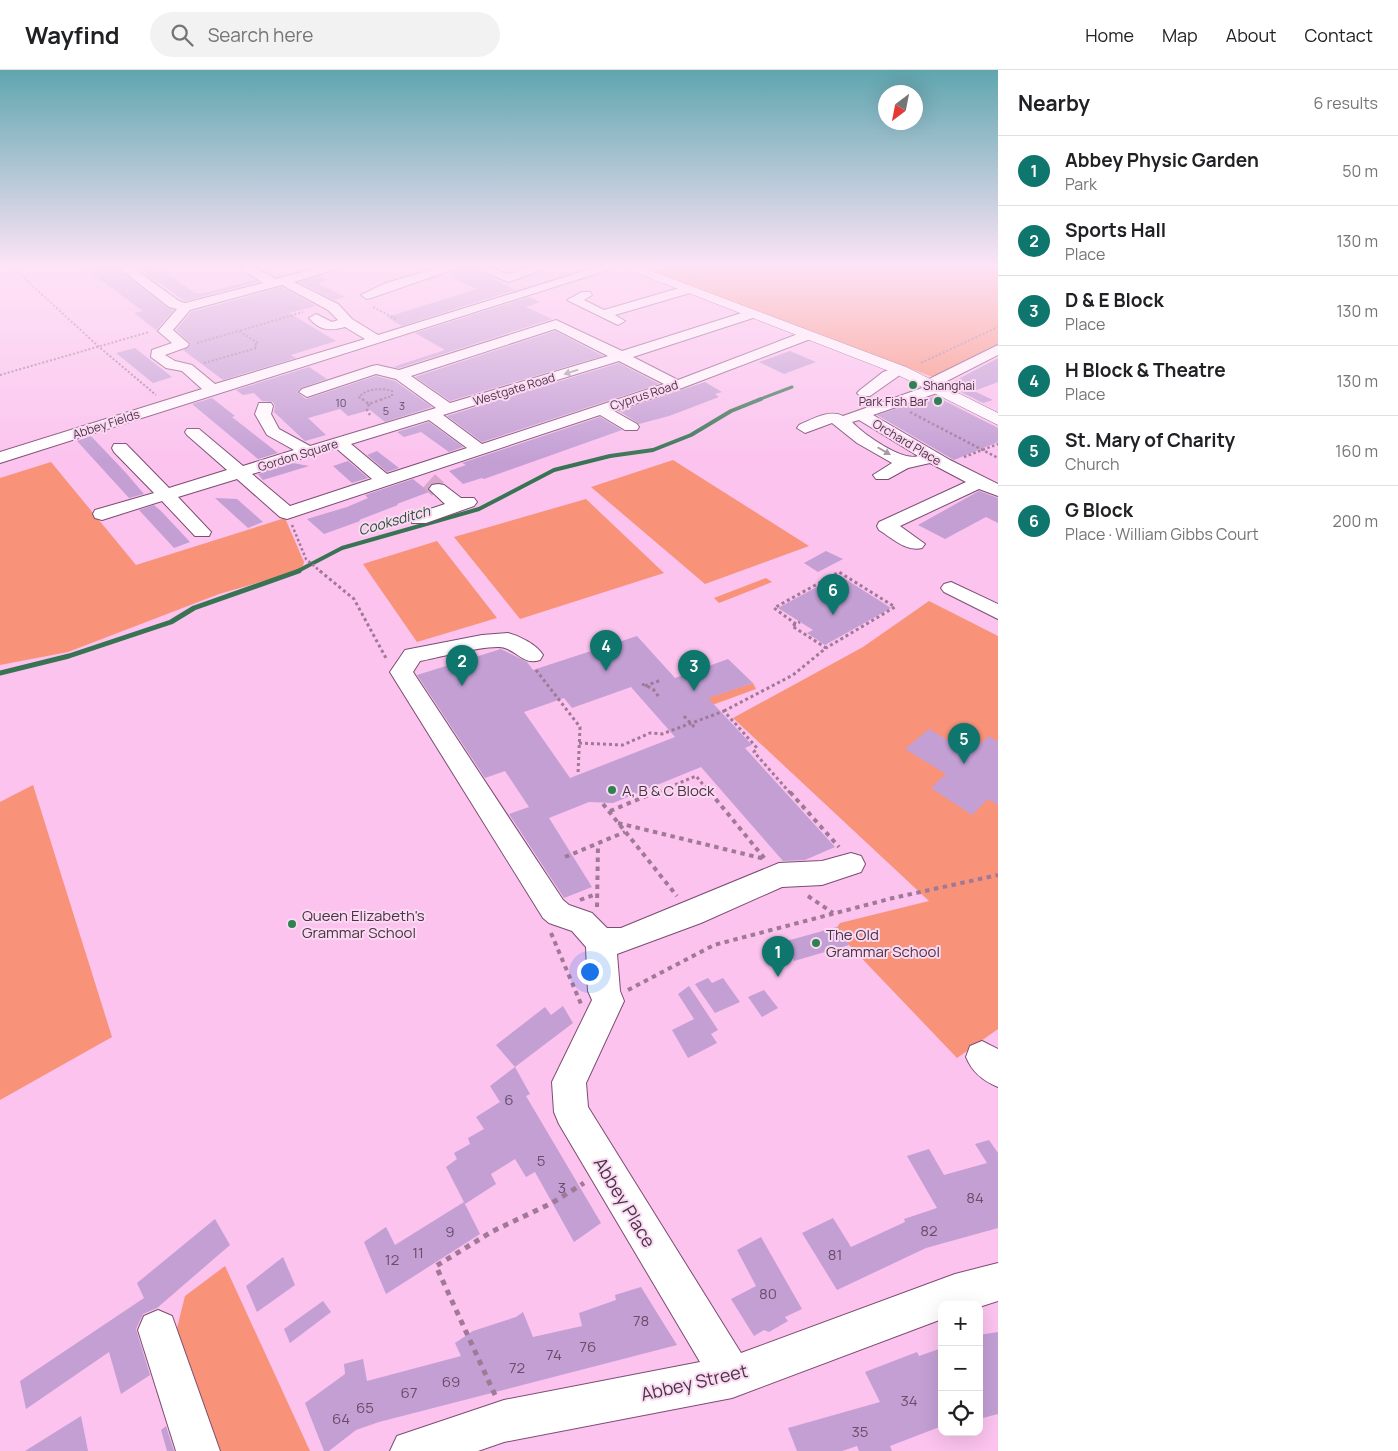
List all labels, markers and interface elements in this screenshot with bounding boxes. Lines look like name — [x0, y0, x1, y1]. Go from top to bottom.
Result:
search box — [150, 12, 500, 57]
text: Wayfind — [25, 18, 120, 51]
icon: search — [168, 21, 196, 49]
text: Search here — [208, 22, 313, 48]
text: Home — [1085, 23, 1134, 47]
text: Map — [1162, 23, 1198, 47]
text: About — [1226, 23, 1276, 47]
text: Contact — [1304, 23, 1373, 47]
north arrow — [878, 85, 923, 130]
text: Nearby — [1018, 89, 1090, 117]
text: 6 results — [1313, 92, 1378, 114]
text: Abbey Physic Garden — [1065, 147, 1259, 173]
text: 1 — [1030, 160, 1038, 182]
text: 50 m — [1342, 160, 1378, 182]
text: Park — [1065, 173, 1097, 195]
text: Sports Hall — [1065, 217, 1166, 243]
text: 2 — [1029, 230, 1039, 252]
text: 130 m — [1336, 230, 1378, 252]
text: Place — [1065, 243, 1105, 265]
text: D & E Block — [1065, 287, 1164, 313]
text: 3 — [1029, 300, 1039, 322]
text: 130 m — [1336, 300, 1378, 322]
text: Place — [1065, 313, 1105, 335]
text: H Block & Theatre — [1065, 357, 1226, 383]
street label: Westgate Road — [471, 368, 557, 410]
one-way arrow — [563, 368, 578, 376]
text: 4 — [1029, 370, 1039, 392]
text: 130 m — [1336, 370, 1378, 392]
street label: Cyprus Road — [608, 376, 680, 414]
place label: Shanghai — [923, 377, 975, 394]
marker: Shanghai — [907, 379, 919, 391]
text: Place — [1065, 383, 1105, 405]
place label: Park Fish Bar — [859, 393, 929, 410]
house number: 10 — [335, 395, 347, 410]
marker: Park Fish Bar — [932, 395, 944, 407]
house number: 3 — [399, 398, 405, 413]
house number: 5 — [383, 403, 389, 418]
street label: Abbey Fields — [70, 405, 142, 443]
street label: Orchard Place — [870, 415, 944, 469]
text: St. Mary of Charity — [1065, 427, 1235, 453]
street label: Gordon Square — [256, 435, 340, 475]
text: 5 — [1029, 440, 1039, 462]
text: 160 m — [1335, 440, 1378, 462]
one-way arrow — [877, 446, 890, 455]
text: Church — [1065, 453, 1119, 475]
text: G Block — [1065, 497, 1133, 523]
water label: Cooksditch — [356, 501, 433, 539]
text: 6 — [1029, 510, 1039, 532]
text: 200 m — [1333, 510, 1378, 532]
text: Place · William Gibbs Court — [1065, 523, 1259, 545]
pin: 6 — [817, 574, 849, 615]
pin: 4 — [590, 630, 622, 671]
pin: 2 — [446, 645, 478, 686]
pin: 3 — [678, 650, 710, 691]
pin: 5 — [948, 723, 980, 764]
place label: A, B & C Block — [622, 780, 715, 801]
marker: A, B & C Block — [606, 784, 618, 796]
place label: Queen Elizabeth's Grammar School — [302, 905, 425, 943]
marker: Queen Elizabeth's Grammar School — [286, 918, 298, 930]
place label: The Old Grammar School — [826, 924, 940, 962]
pin: 1 — [762, 936, 794, 977]
marker: The Old Grammar School — [810, 937, 822, 949]
your location — [577, 959, 603, 985]
house number: 6 — [504, 1089, 514, 1110]
house number: 5 — [537, 1150, 545, 1171]
street label: Abbey Place — [589, 1152, 661, 1252]
house number: 3 — [558, 1177, 566, 1198]
house number: 84 — [966, 1187, 984, 1208]
house number: 82 — [920, 1220, 938, 1241]
house number: 9 — [445, 1221, 455, 1242]
house number: 11 — [412, 1242, 424, 1263]
house number: 81 — [828, 1244, 842, 1265]
house number: 12 — [385, 1249, 399, 1270]
house number: 80 — [759, 1283, 777, 1304]
map controls — [938, 1301, 983, 1436]
button: + — [938, 1301, 983, 1346]
house number: 78 — [633, 1310, 649, 1331]
house number: 76 — [580, 1336, 596, 1357]
house number: 74 — [546, 1344, 562, 1365]
button: − — [938, 1346, 983, 1391]
house number: 72 — [509, 1357, 525, 1378]
street label: Abbey Street — [638, 1358, 750, 1406]
house number: 69 — [442, 1371, 460, 1392]
house number: 67 — [401, 1382, 417, 1403]
house number: 34 — [900, 1390, 918, 1411]
button: locate — [938, 1391, 983, 1436]
house number: 65 — [356, 1397, 374, 1418]
house number: 64 — [332, 1408, 350, 1429]
house number: 35 — [852, 1421, 868, 1442]

